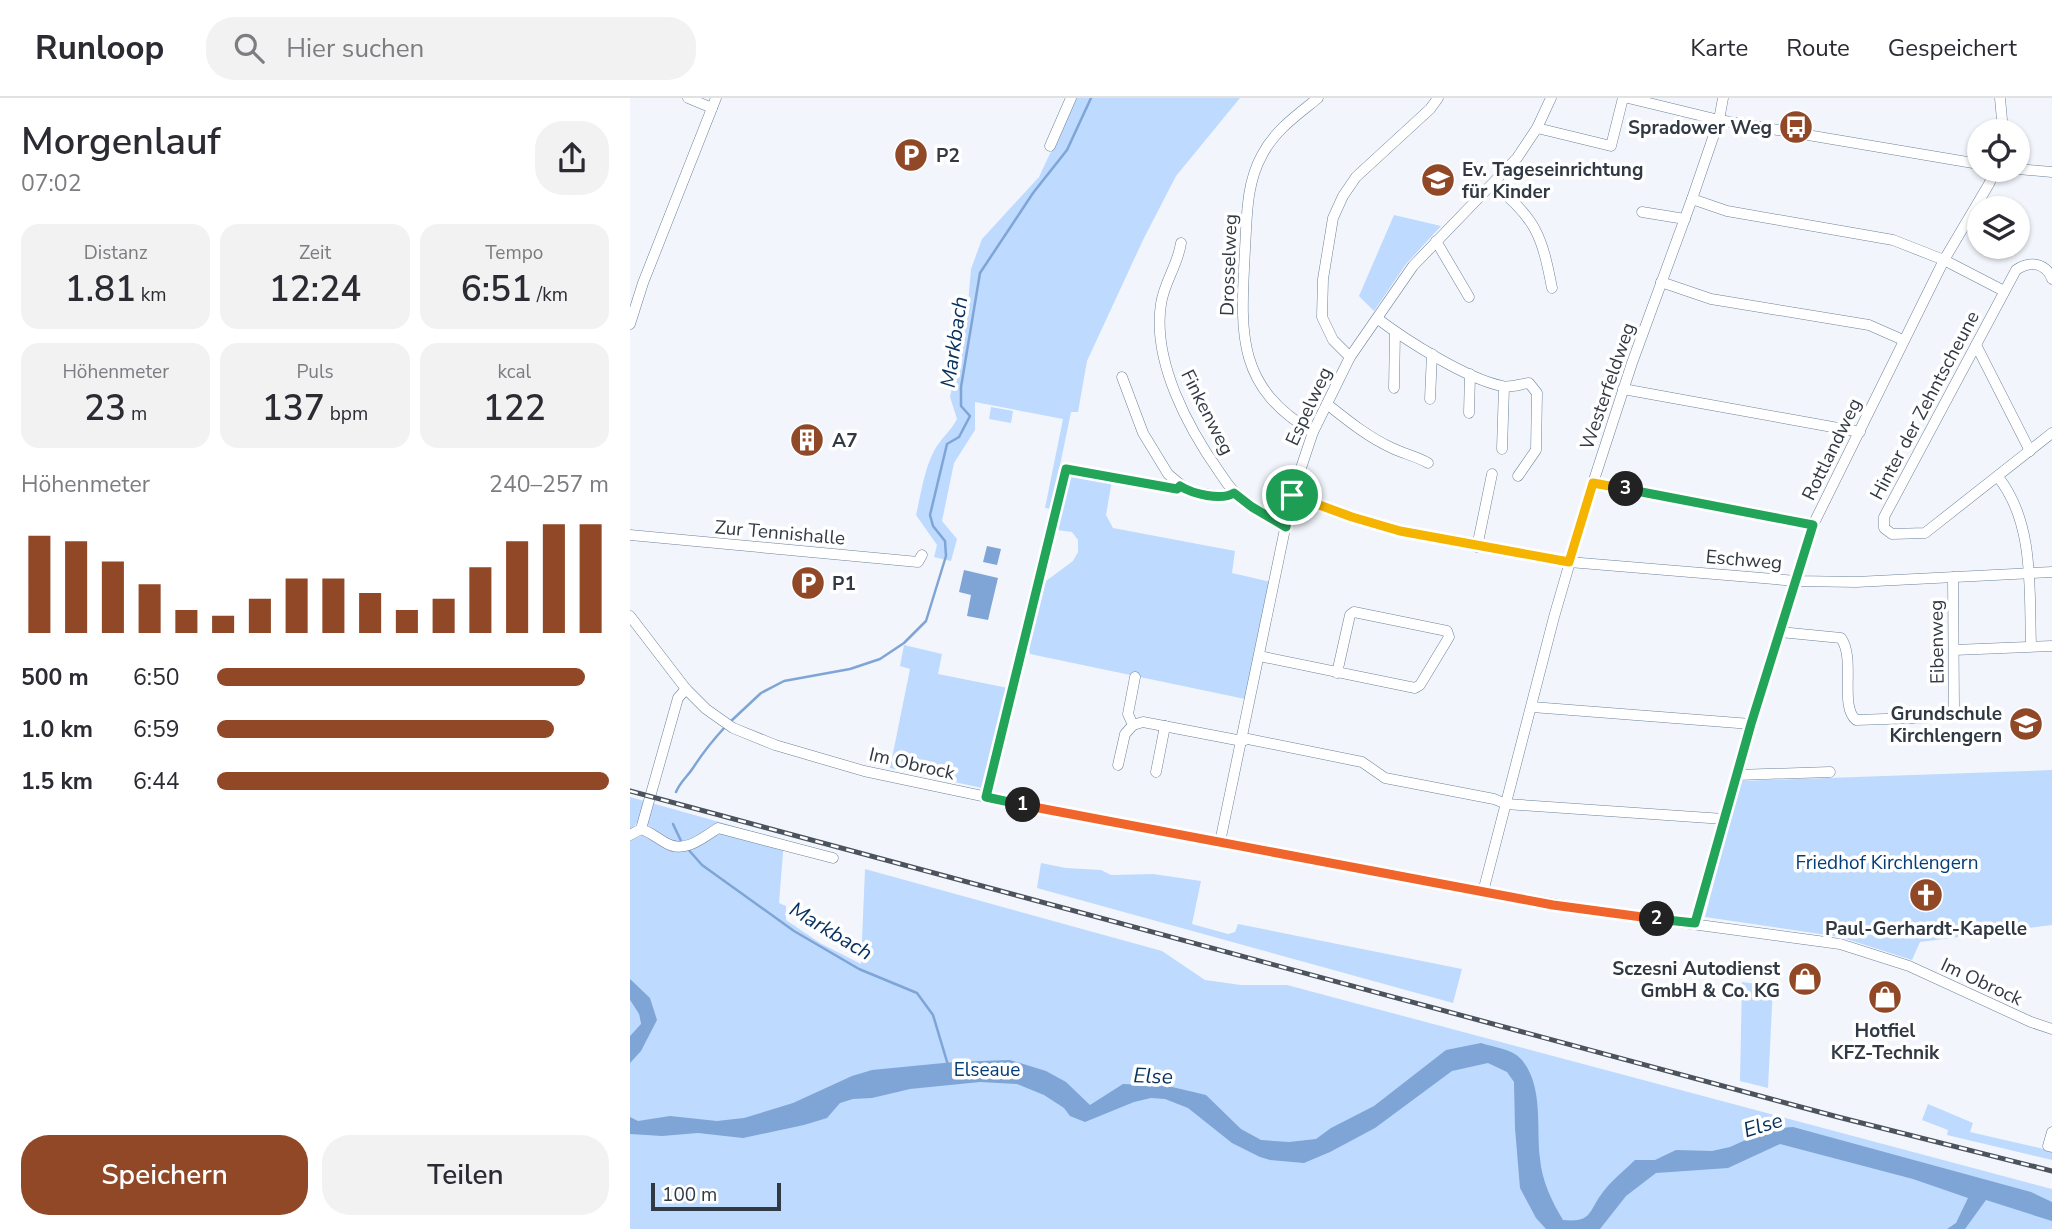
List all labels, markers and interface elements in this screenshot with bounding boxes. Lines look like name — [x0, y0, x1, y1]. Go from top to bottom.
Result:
search box — [206, 17, 696, 80]
text: Runloop — [35, 26, 164, 71]
icon: search — [230, 29, 268, 67]
text: Hier suchen — [286, 31, 424, 66]
text: Karte — [1690, 32, 1748, 64]
text: Route — [1786, 32, 1850, 64]
text: Gespeichert — [1888, 32, 2017, 64]
bus stop icon: Spradower Weg — [1777, 108, 1815, 146]
place label: Spradower Weg — [1628, 115, 1772, 141]
text: Morgenlauf — [21, 116, 221, 167]
map controls — [1967, 119, 2030, 259]
button: locate — [1967, 119, 2030, 182]
button: share — [535, 121, 609, 195]
parking icon: P2 — [892, 136, 930, 174]
place label: P2 — [936, 143, 960, 169]
place label: Ev. Tageseinrichtung für Kinder — [1462, 157, 1643, 205]
school or university icon: Ev. Tageseinrichtung für Kinder — [1419, 161, 1457, 199]
text: 07:02 — [21, 168, 81, 199]
button: layers — [1967, 196, 2030, 259]
street label: Drosselweg — [1214, 214, 1244, 317]
text: Distanz — [84, 240, 148, 266]
text: Zeit — [299, 240, 331, 266]
text: Tempo — [485, 240, 543, 266]
text: 1.81 — [65, 266, 136, 313]
text: 12:24 — [269, 266, 361, 313]
text: 6:51 — [461, 266, 532, 313]
text: km — [136, 282, 167, 308]
text: /km — [532, 282, 568, 308]
water label: Markbach — [934, 294, 974, 390]
street label: Hinter der Zehntscheune — [1864, 306, 1986, 505]
street label: Westerfeldweg — [1574, 319, 1642, 453]
text: Höhenmeter — [62, 359, 169, 385]
text: Puls — [296, 359, 334, 385]
text: kcal — [497, 359, 531, 385]
street label: Espelweg — [1279, 363, 1338, 450]
street label: Finkenweg — [1174, 365, 1240, 460]
text: 23 — [84, 385, 126, 432]
text: 137 — [262, 385, 325, 432]
text: 122 — [483, 385, 546, 432]
street label: Rottlandweg — [1796, 394, 1868, 505]
text: m — [126, 401, 147, 427]
text: bpm — [325, 401, 368, 427]
building icon: A7 — [788, 421, 826, 459]
place label: A7 — [832, 428, 858, 454]
pin — [1262, 465, 1322, 525]
text: Höhenmeter — [21, 469, 150, 500]
text: 240–257 m — [489, 469, 609, 500]
pin: 3 — [1608, 472, 1644, 506]
text: 3 — [1620, 475, 1631, 501]
icon: arrive — [1273, 476, 1311, 514]
street label: Zur Tennishalle — [714, 514, 846, 552]
street label: Eschweg — [1705, 544, 1783, 576]
parking icon: P1 — [789, 564, 827, 602]
place label: P1 — [832, 571, 856, 597]
street label: Eibenweg — [1923, 600, 1951, 684]
text: 500 m — [21, 662, 89, 693]
text: 6:50 — [133, 662, 180, 693]
place label: Grundschule Kirchlengern — [1889, 701, 2002, 749]
school or university icon: Grundschule Kirchlengern — [2007, 705, 2045, 743]
text: 1.0 km — [21, 714, 93, 745]
text: 6:59 — [133, 714, 180, 745]
street label: Im Obrock — [866, 741, 958, 787]
text: 1.5 km — [21, 766, 93, 797]
text: 6:44 — [133, 766, 180, 797]
pin: 1 — [1006, 788, 1040, 822]
text: 1 — [1017, 791, 1028, 817]
park label: Friedhof Kirchlengern — [1796, 850, 1978, 876]
church icon: Paul-Gerhardt-Kapelle — [1907, 876, 1945, 914]
water label: Markbach — [784, 895, 878, 967]
pin: 2 — [1640, 902, 1674, 936]
text: 2 — [1651, 905, 1662, 931]
place label: Paul-Gerhardt-Kapelle — [1825, 916, 2027, 942]
street label: Im Obrock — [1937, 952, 2027, 1012]
place label: Sczesni Autodienst GmbH & Co. KG — [1612, 956, 1781, 1004]
shop icon: Sczesni Autodienst GmbH & Co. KG — [1786, 960, 1824, 998]
shop icon: Hotfiel KFZ-Technik — [1866, 978, 1904, 1016]
place label: Hotfiel KFZ-Technik — [1831, 1018, 1940, 1066]
park label: Elseaue — [954, 1057, 1020, 1083]
water label: Else — [1133, 1061, 1173, 1091]
water label: Else — [1740, 1106, 1786, 1144]
button: Speichern — [21, 1135, 308, 1215]
button: Teilen — [322, 1135, 609, 1215]
scale bar — [651, 1180, 780, 1212]
text: 100 m — [662, 1182, 717, 1208]

